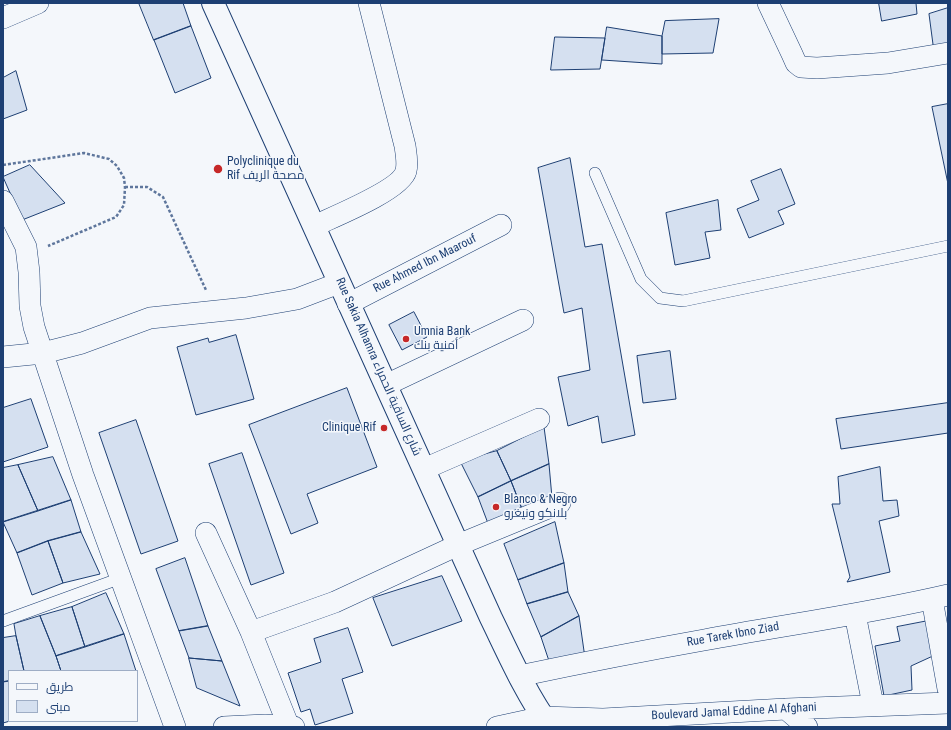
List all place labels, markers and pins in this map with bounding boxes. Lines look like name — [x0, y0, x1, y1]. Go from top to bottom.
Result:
place label: Polyclinique du Rif مصحة الريف — [227, 155, 304, 183]
marker: Polyclinique du Rif مصحة الريف — [212, 163, 224, 175]
place label: Umnia Bank أمنية بنك — [414, 325, 470, 353]
marker: Umnia Bank أمنية بنك — [401, 334, 411, 344]
place label: Clinique Rif — [322, 421, 376, 435]
marker: Clinique Rif — [379, 423, 389, 433]
place label: Blanco & Negro بلانكو ونيغرو — [504, 493, 577, 521]
marker: Blanco & Negro بلانكو ونيغرو — [491, 502, 501, 512]

